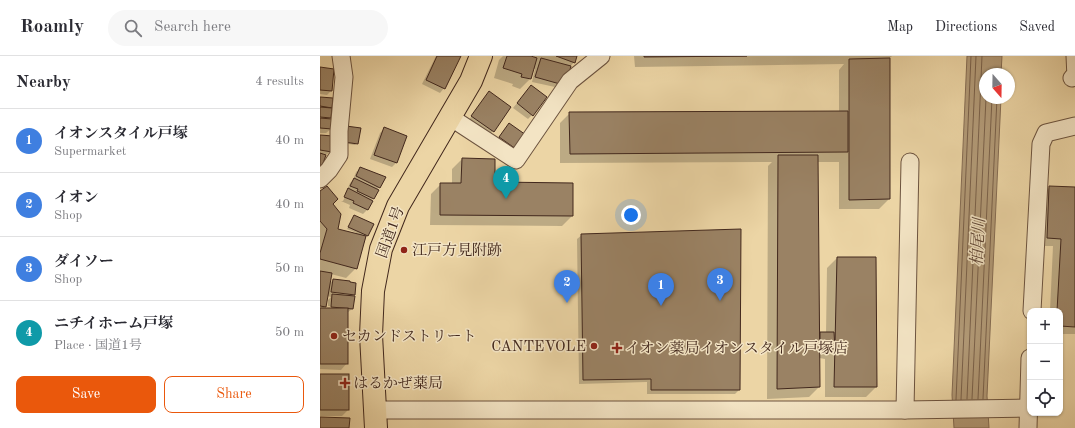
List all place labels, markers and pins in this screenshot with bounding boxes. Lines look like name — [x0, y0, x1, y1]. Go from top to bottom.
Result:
pin: 4 — [493, 166, 519, 199]
place label: 江戸方見附跡 — [412, 242, 502, 259]
marker: 江戸方見附跡 — [399, 245, 409, 255]
pin: 3 — [707, 268, 733, 301]
pin: 2 — [554, 270, 580, 303]
pin: 1 — [648, 273, 674, 306]
place label: セカンドストリート — [342, 329, 477, 345]
marker: セカンドストリート — [329, 331, 339, 341]
place label: CANTEVOLE — [491, 340, 586, 355]
place label: イオン薬局イオンスタイル戸塚店 — [625, 340, 848, 357]
marker: CANTEVOLE — [589, 341, 599, 351]
marker: イオン薬局イオンスタイル戸塚店 — [612, 343, 622, 353]
place label: はるかぜ薬局 — [353, 375, 443, 392]
marker: はるかぜ薬局 — [340, 378, 350, 388]

